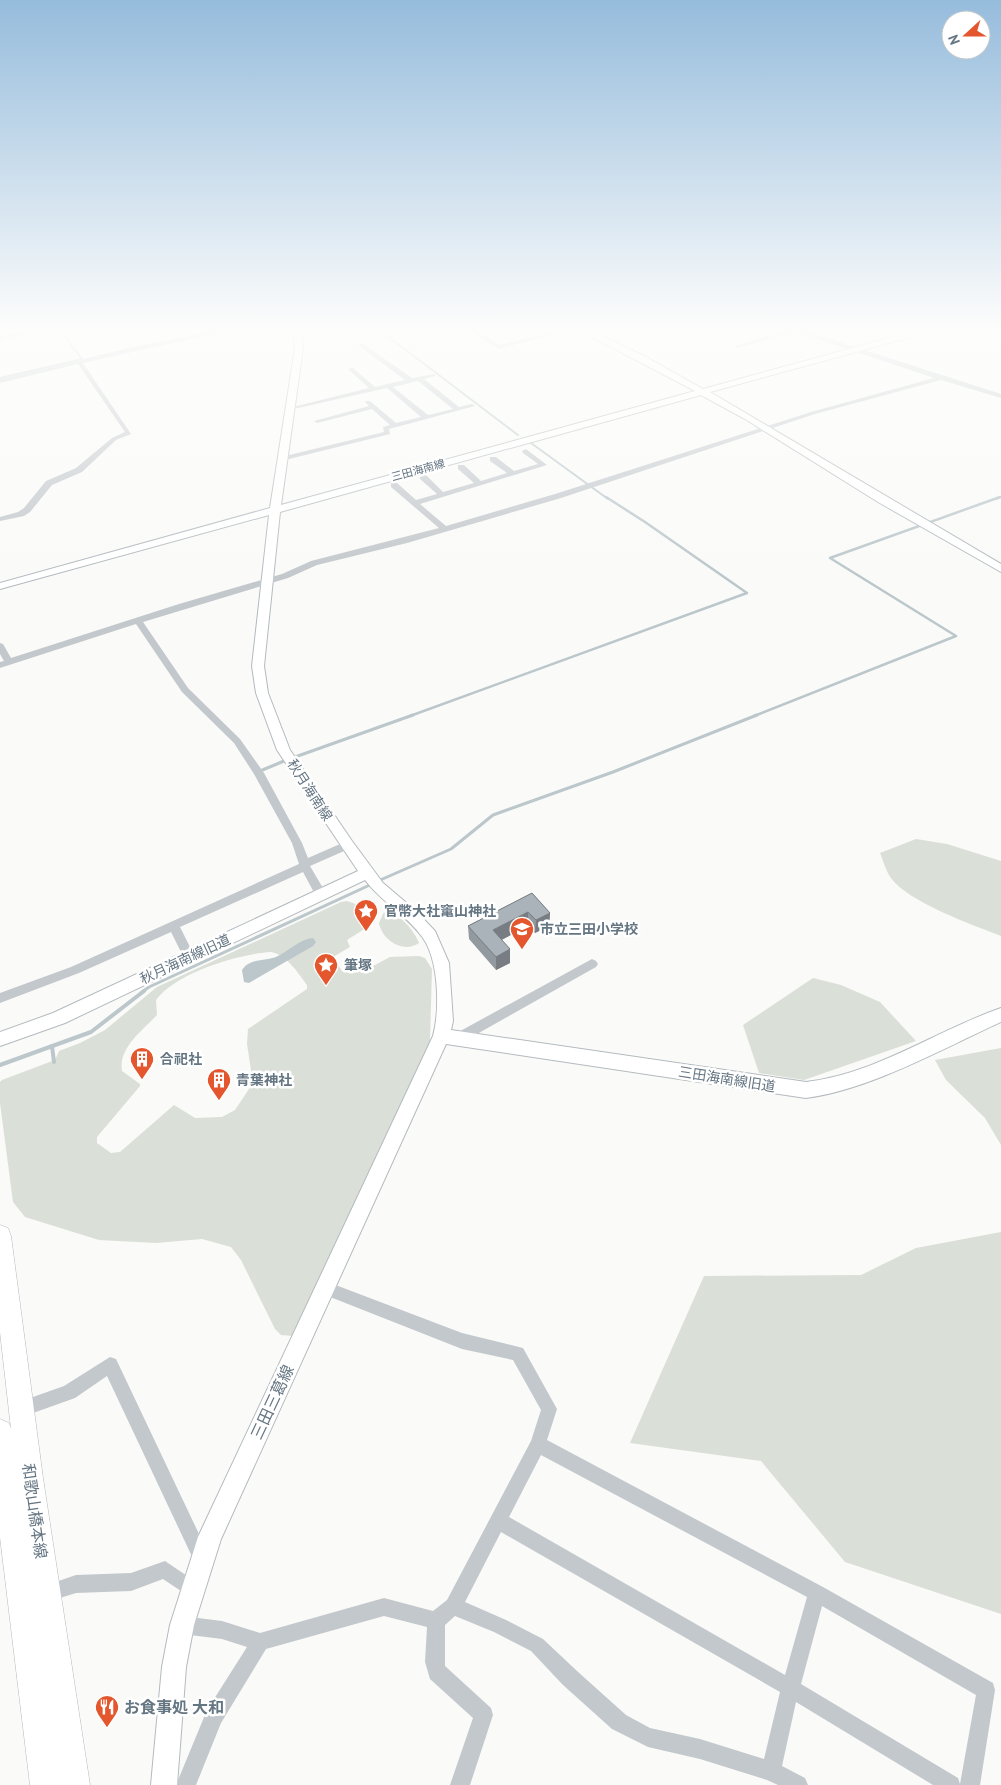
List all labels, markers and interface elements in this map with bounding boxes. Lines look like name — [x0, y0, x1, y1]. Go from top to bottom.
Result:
north arrow — [941, 10, 991, 60]
text: N — [944, 32, 964, 47]
street label: 三田海南線 — [390, 456, 446, 484]
street label: 秋月海南線 — [283, 756, 337, 824]
place icon: 官幣大社竃山神社 — [353, 898, 379, 932]
place label: 官幣大社竃山神社 — [384, 902, 496, 920]
school or university icon: 市立三田小学校 — [509, 916, 535, 950]
place label: 市立三田小学校 — [540, 920, 638, 938]
street label: 秋月海南線旧道 — [137, 930, 233, 988]
place icon: 筆塚 — [313, 952, 339, 986]
place label: 筆塚 — [344, 956, 372, 974]
building icon: 合祀社 — [129, 1046, 155, 1080]
place label: 合祀社 — [160, 1050, 202, 1068]
street label: 三田海南線旧道 — [677, 1062, 777, 1096]
building icon: 青葉神社 — [206, 1067, 232, 1101]
place label: 青葉神社 — [236, 1071, 292, 1089]
street label: 三田三葛線 — [246, 1362, 298, 1442]
street label: 和歌山橋本線 — [18, 1462, 52, 1560]
restaurant icon: お食事処 大和 — [94, 1694, 120, 1728]
place label: お食事処 大和 — [124, 1697, 224, 1717]

